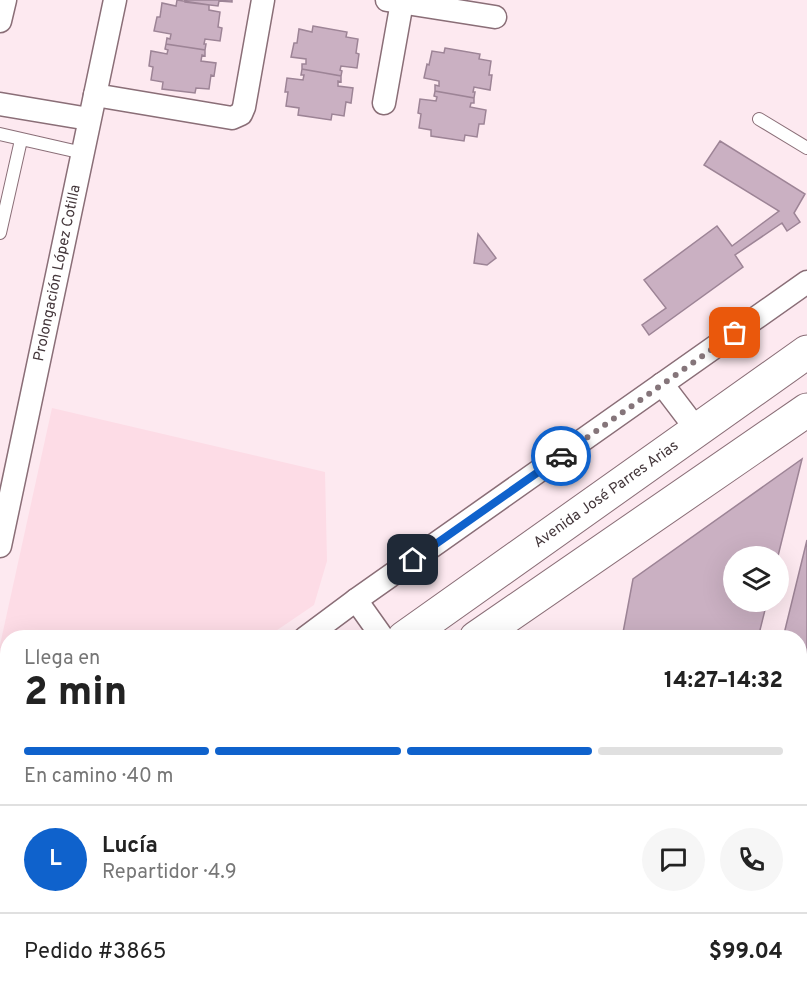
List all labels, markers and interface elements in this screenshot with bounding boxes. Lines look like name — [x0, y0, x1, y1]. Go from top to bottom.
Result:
street label: Prolongación López Cotilla — [30, 183, 85, 363]
pin — [709, 307, 760, 358]
icon: bag — [718, 316, 751, 349]
courier — [531, 426, 591, 486]
street label: Avenida José Parres Arias — [530, 437, 682, 552]
icon: car — [545, 440, 578, 473]
pin — [387, 534, 438, 585]
icon: home — [396, 543, 429, 576]
map controls — [723, 546, 789, 612]
button: layers — [723, 546, 789, 612]
text: Llega en — [24, 646, 100, 672]
text: 14:27–14:32 — [664, 668, 783, 695]
text: 2 min — [24, 670, 127, 719]
text: En camino · 40 m — [24, 764, 173, 790]
button: chat — [642, 828, 705, 891]
button: phone — [720, 828, 783, 891]
text: Lucía — [102, 833, 158, 860]
text: L — [49, 846, 62, 873]
text: Repartidor · 4.9 — [102, 860, 237, 886]
text: Pedido #3865 — [24, 939, 166, 966]
text: $99.04 — [709, 939, 783, 966]

